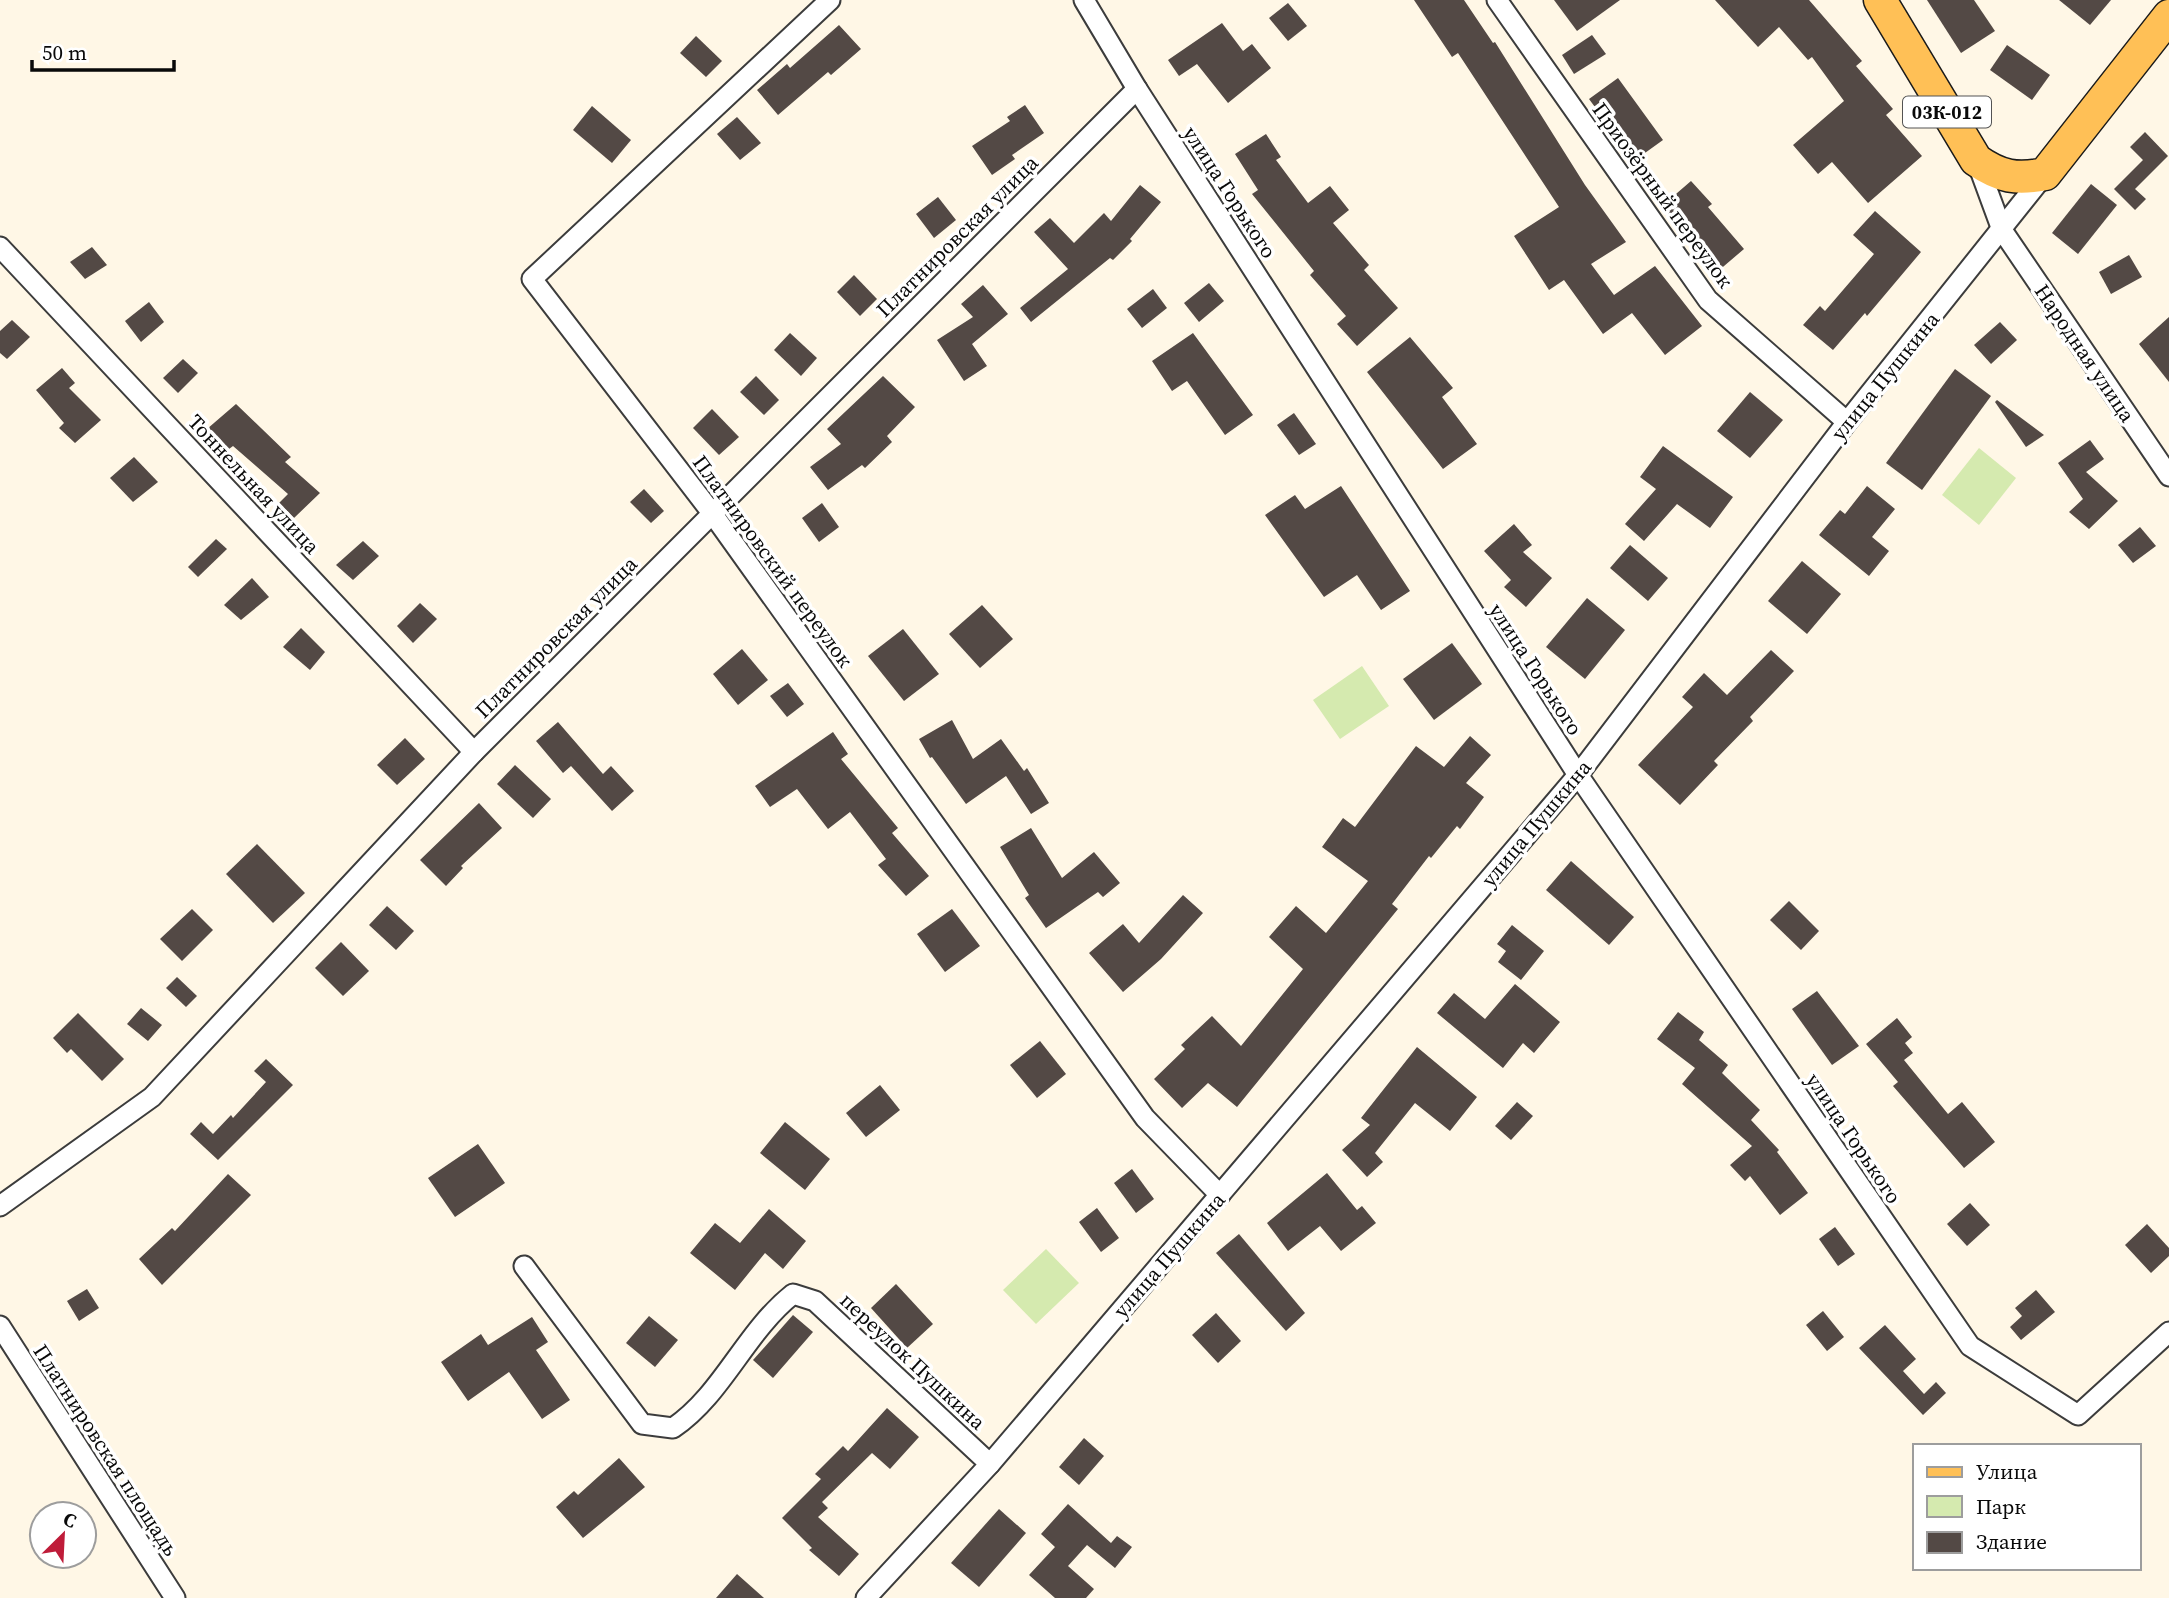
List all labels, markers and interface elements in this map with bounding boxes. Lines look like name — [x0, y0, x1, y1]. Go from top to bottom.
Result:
scale bar — [32, 28, 173, 72]
text: 50 m — [42, 38, 87, 67]
street label: Приозёрный переулок — [1586, 96, 1740, 294]
road number: 03К-012 — [1903, 96, 1991, 128]
street label: улица Горького — [1176, 120, 1284, 264]
street label: Платнировская улица — [870, 148, 1045, 323]
street label: Народная улица — [2028, 278, 2142, 428]
street label: улица Пушкина — [1824, 305, 1946, 446]
street label: Тоннельная улица — [182, 408, 327, 560]
street label: Платнировский переулок — [686, 449, 860, 673]
street label: Платнировская улица — [469, 549, 644, 724]
street label: улица Горького — [1482, 597, 1590, 741]
street label: улица Пушкина — [1474, 753, 1598, 893]
street label: улица Горького — [1799, 1067, 1909, 1209]
street label: улица Пушкина — [1106, 1186, 1232, 1324]
street label: переулок Пушкина — [834, 1286, 992, 1436]
street label: Платнировская площадь — [27, 1339, 185, 1561]
legend — [1913, 1444, 2141, 1570]
text: Улица — [1976, 1457, 2038, 1486]
text: Парк — [1976, 1492, 2026, 1521]
north arrow — [28, 1500, 98, 1570]
text: С — [59, 1505, 81, 1534]
text: Здание — [1976, 1527, 2047, 1556]

